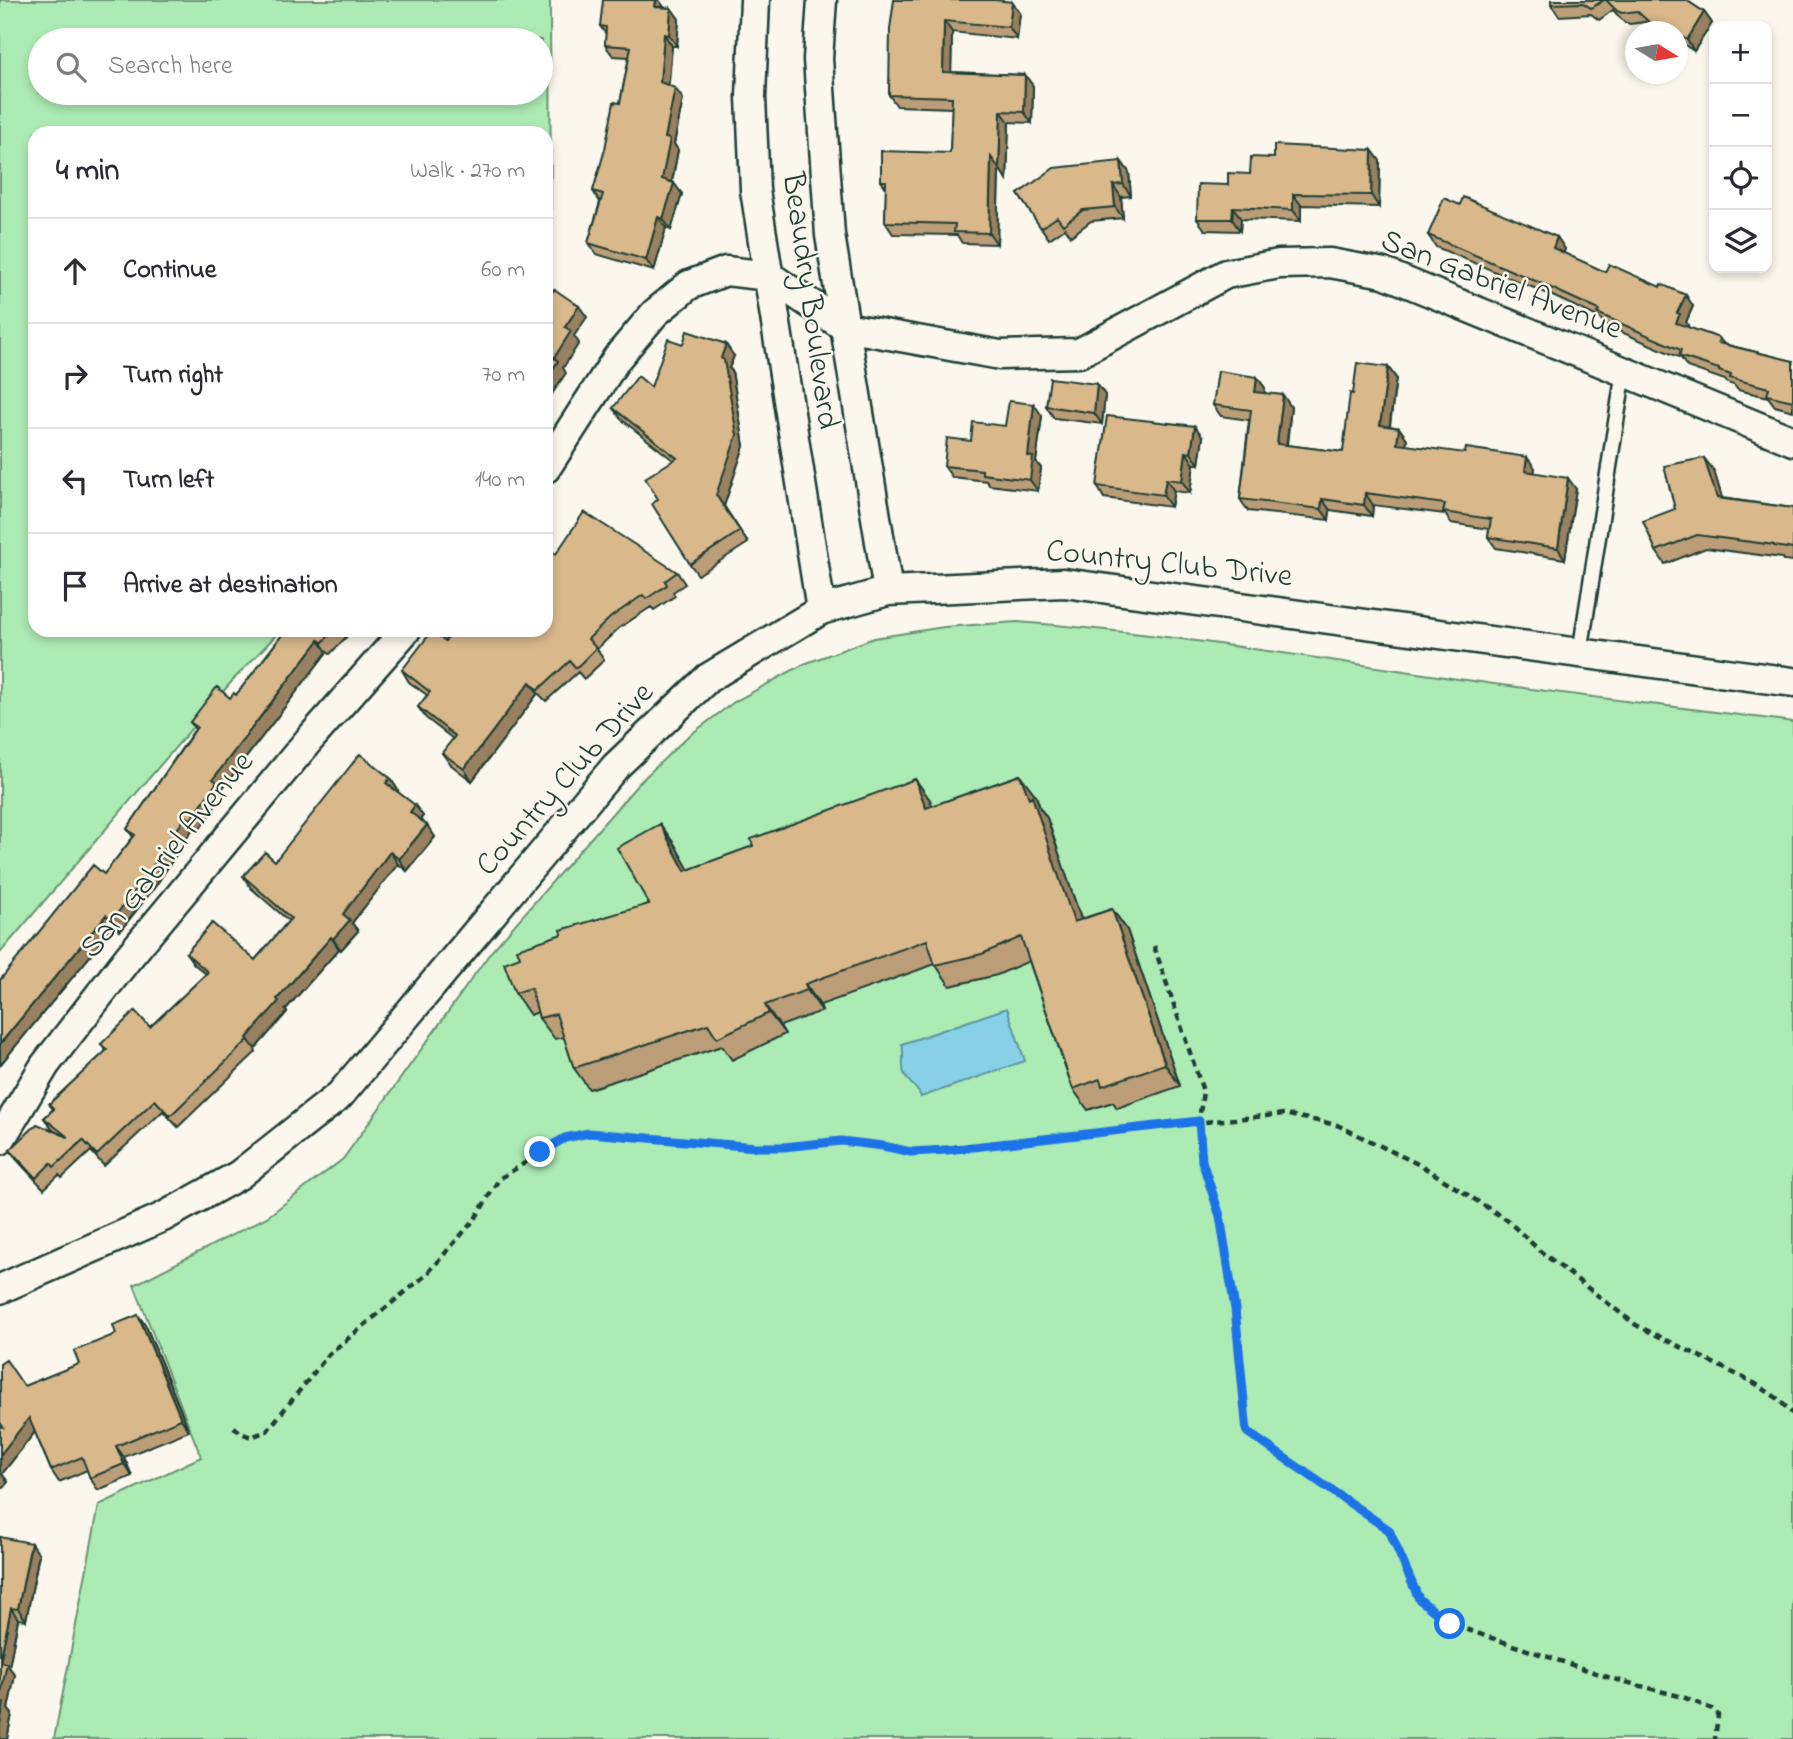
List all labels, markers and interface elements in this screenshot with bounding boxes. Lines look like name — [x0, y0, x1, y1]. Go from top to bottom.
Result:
north arrow — [1625, 21, 1688, 84]
map controls — [1709, 21, 1772, 273]
button: + — [1709, 21, 1772, 84]
search box — [28, 28, 553, 105]
icon: search — [52, 48, 90, 86]
text: Search here — [108, 48, 233, 86]
button: − — [1709, 84, 1772, 147]
button: locate — [1709, 147, 1772, 210]
text: 4 min — [56, 150, 119, 194]
text: Walk · 270 m — [410, 155, 525, 188]
street label: Beaudry Boulevard — [768, 169, 850, 432]
button: layers — [1709, 210, 1772, 273]
street label: San Gabriel Avenue — [1374, 218, 1629, 354]
icon: ahead — [56, 252, 94, 290]
text: Continue — [123, 252, 216, 290]
text: 60 m — [481, 254, 525, 287]
icon: right — [56, 357, 94, 395]
text: Turn right — [123, 357, 223, 395]
text: 70 m — [482, 359, 525, 392]
icon: left — [56, 462, 94, 500]
text: Turn left — [123, 462, 214, 500]
text: 140 m — [475, 464, 525, 497]
street label: Country Club Drive — [1043, 529, 1295, 601]
icon: arrive — [56, 567, 94, 605]
text: Arrive at destination — [123, 567, 338, 605]
street label: Country Club Drive — [466, 672, 667, 888]
street label: San Gabriel Avenue — [70, 742, 267, 970]
route end — [524, 1136, 555, 1167]
route start — [1434, 1608, 1465, 1639]

